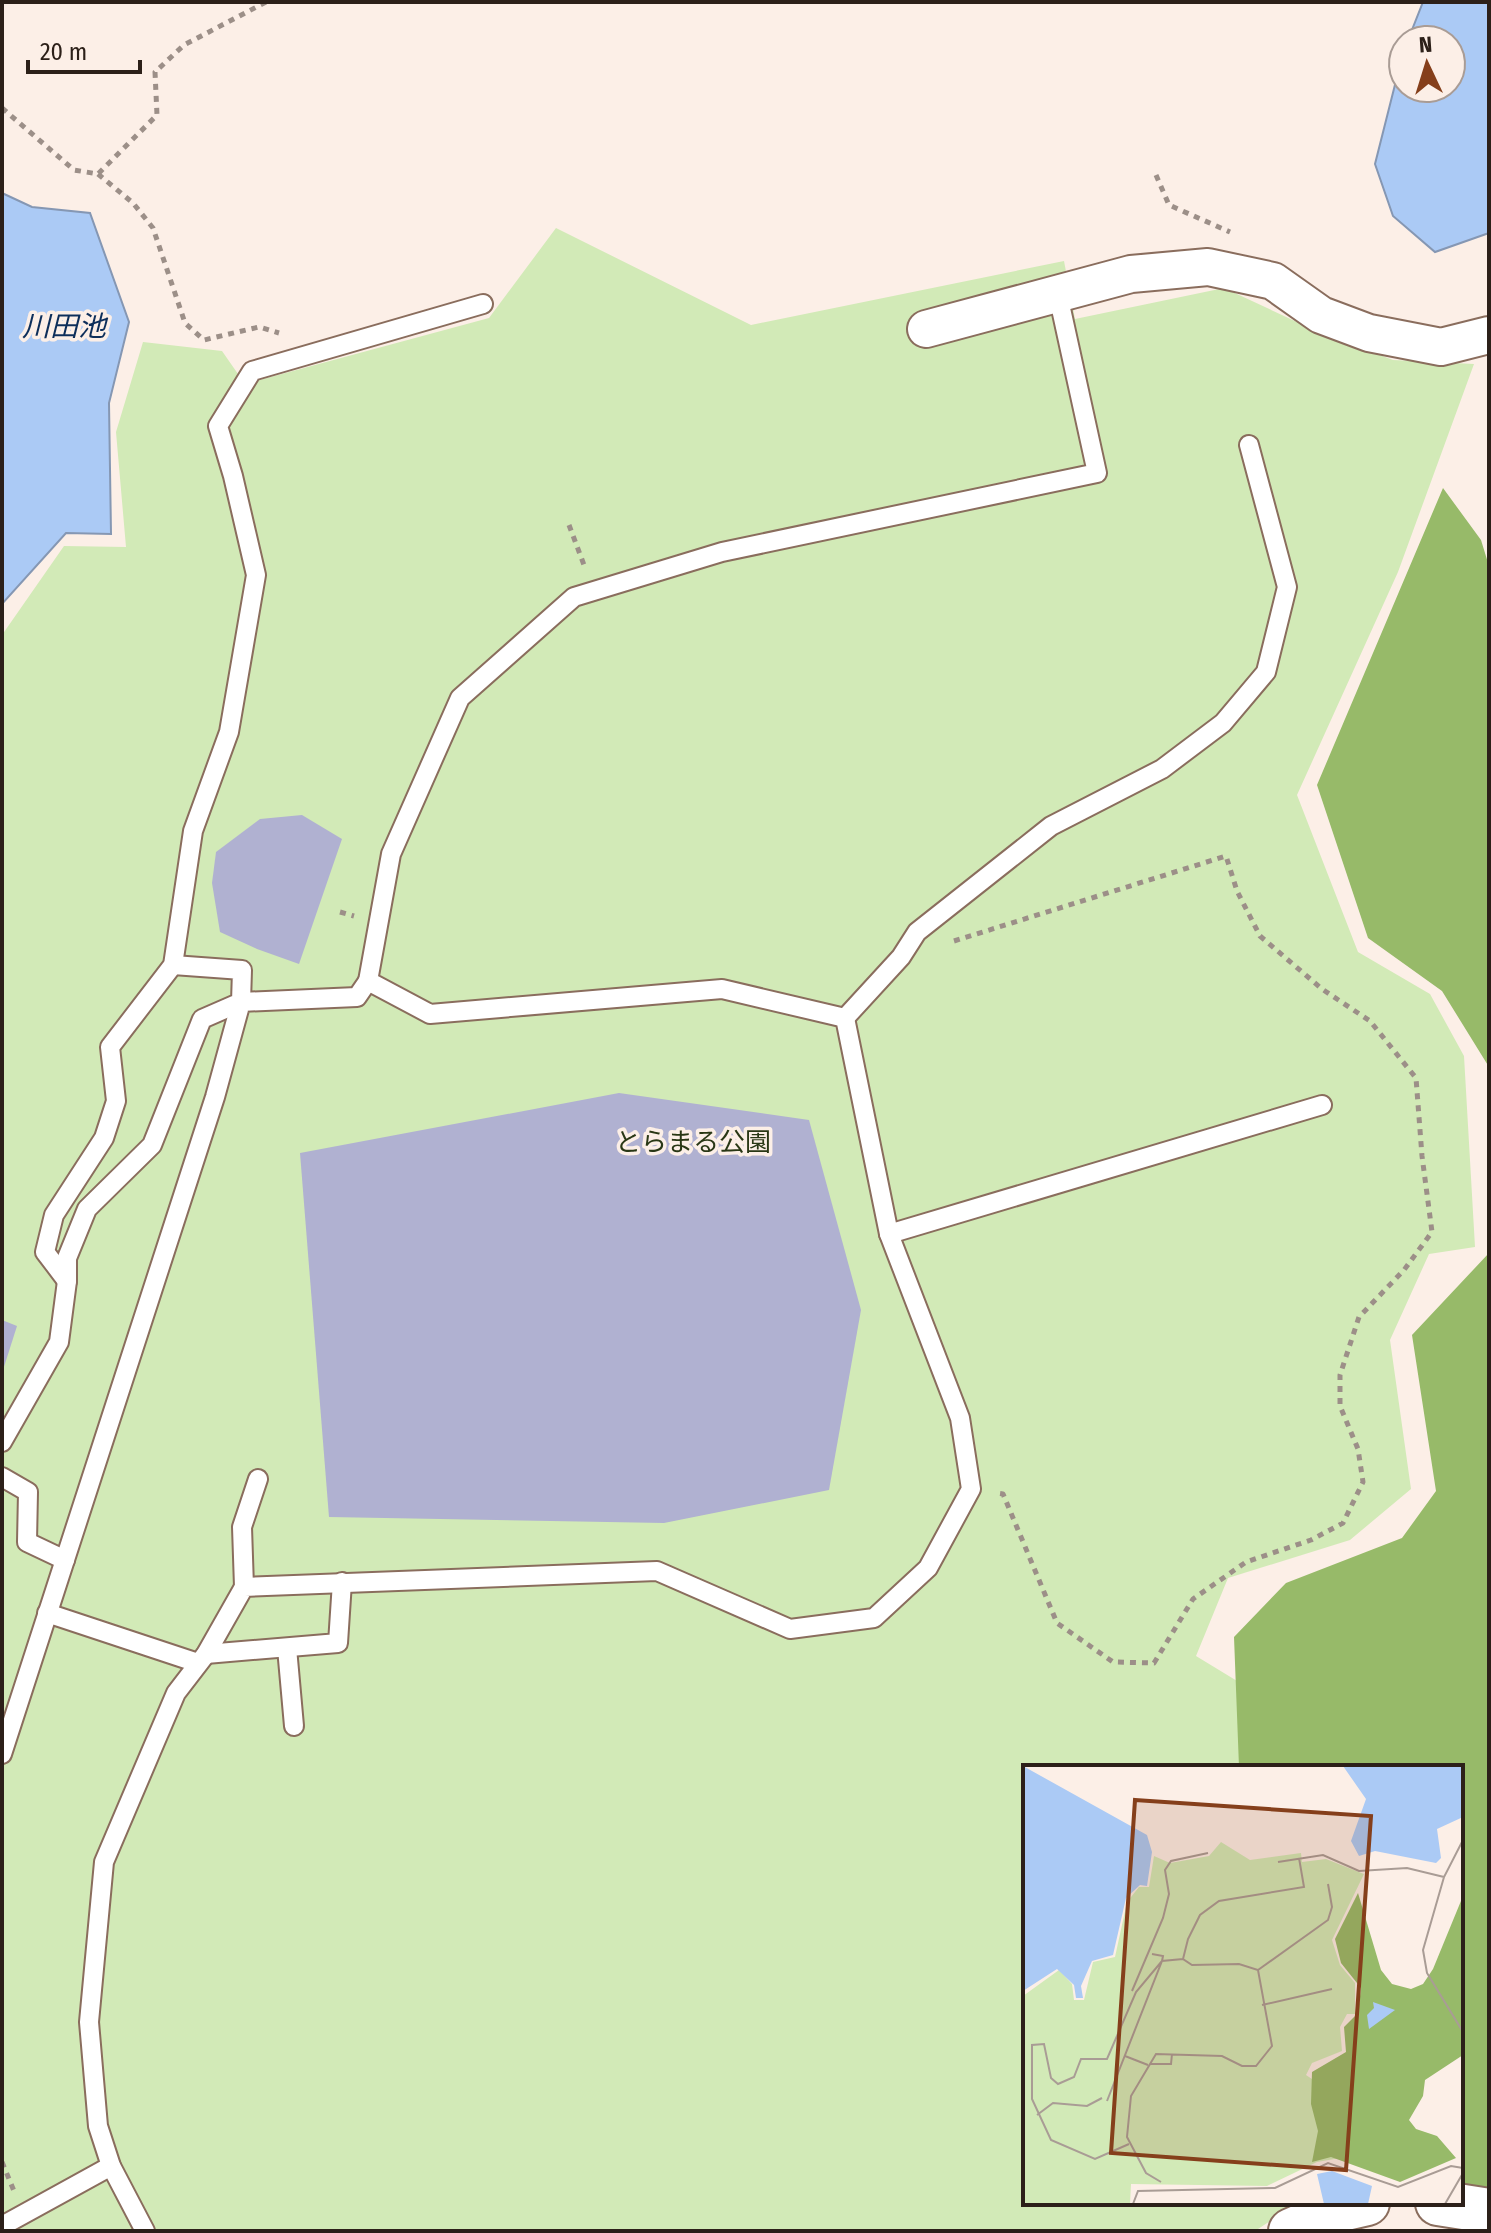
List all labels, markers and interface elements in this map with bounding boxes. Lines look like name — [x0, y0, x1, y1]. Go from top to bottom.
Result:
scale bar — [28, 24, 140, 74]
north arrow — [1387, 24, 1467, 104]
text: N — [1418, 31, 1433, 58]
text: 20 m — [40, 38, 87, 66]
water label: 川田池 — [22, 310, 109, 343]
park label: とらまる公園 — [615, 1127, 771, 1158]
inset map — [1023, 1765, 1463, 2205]

